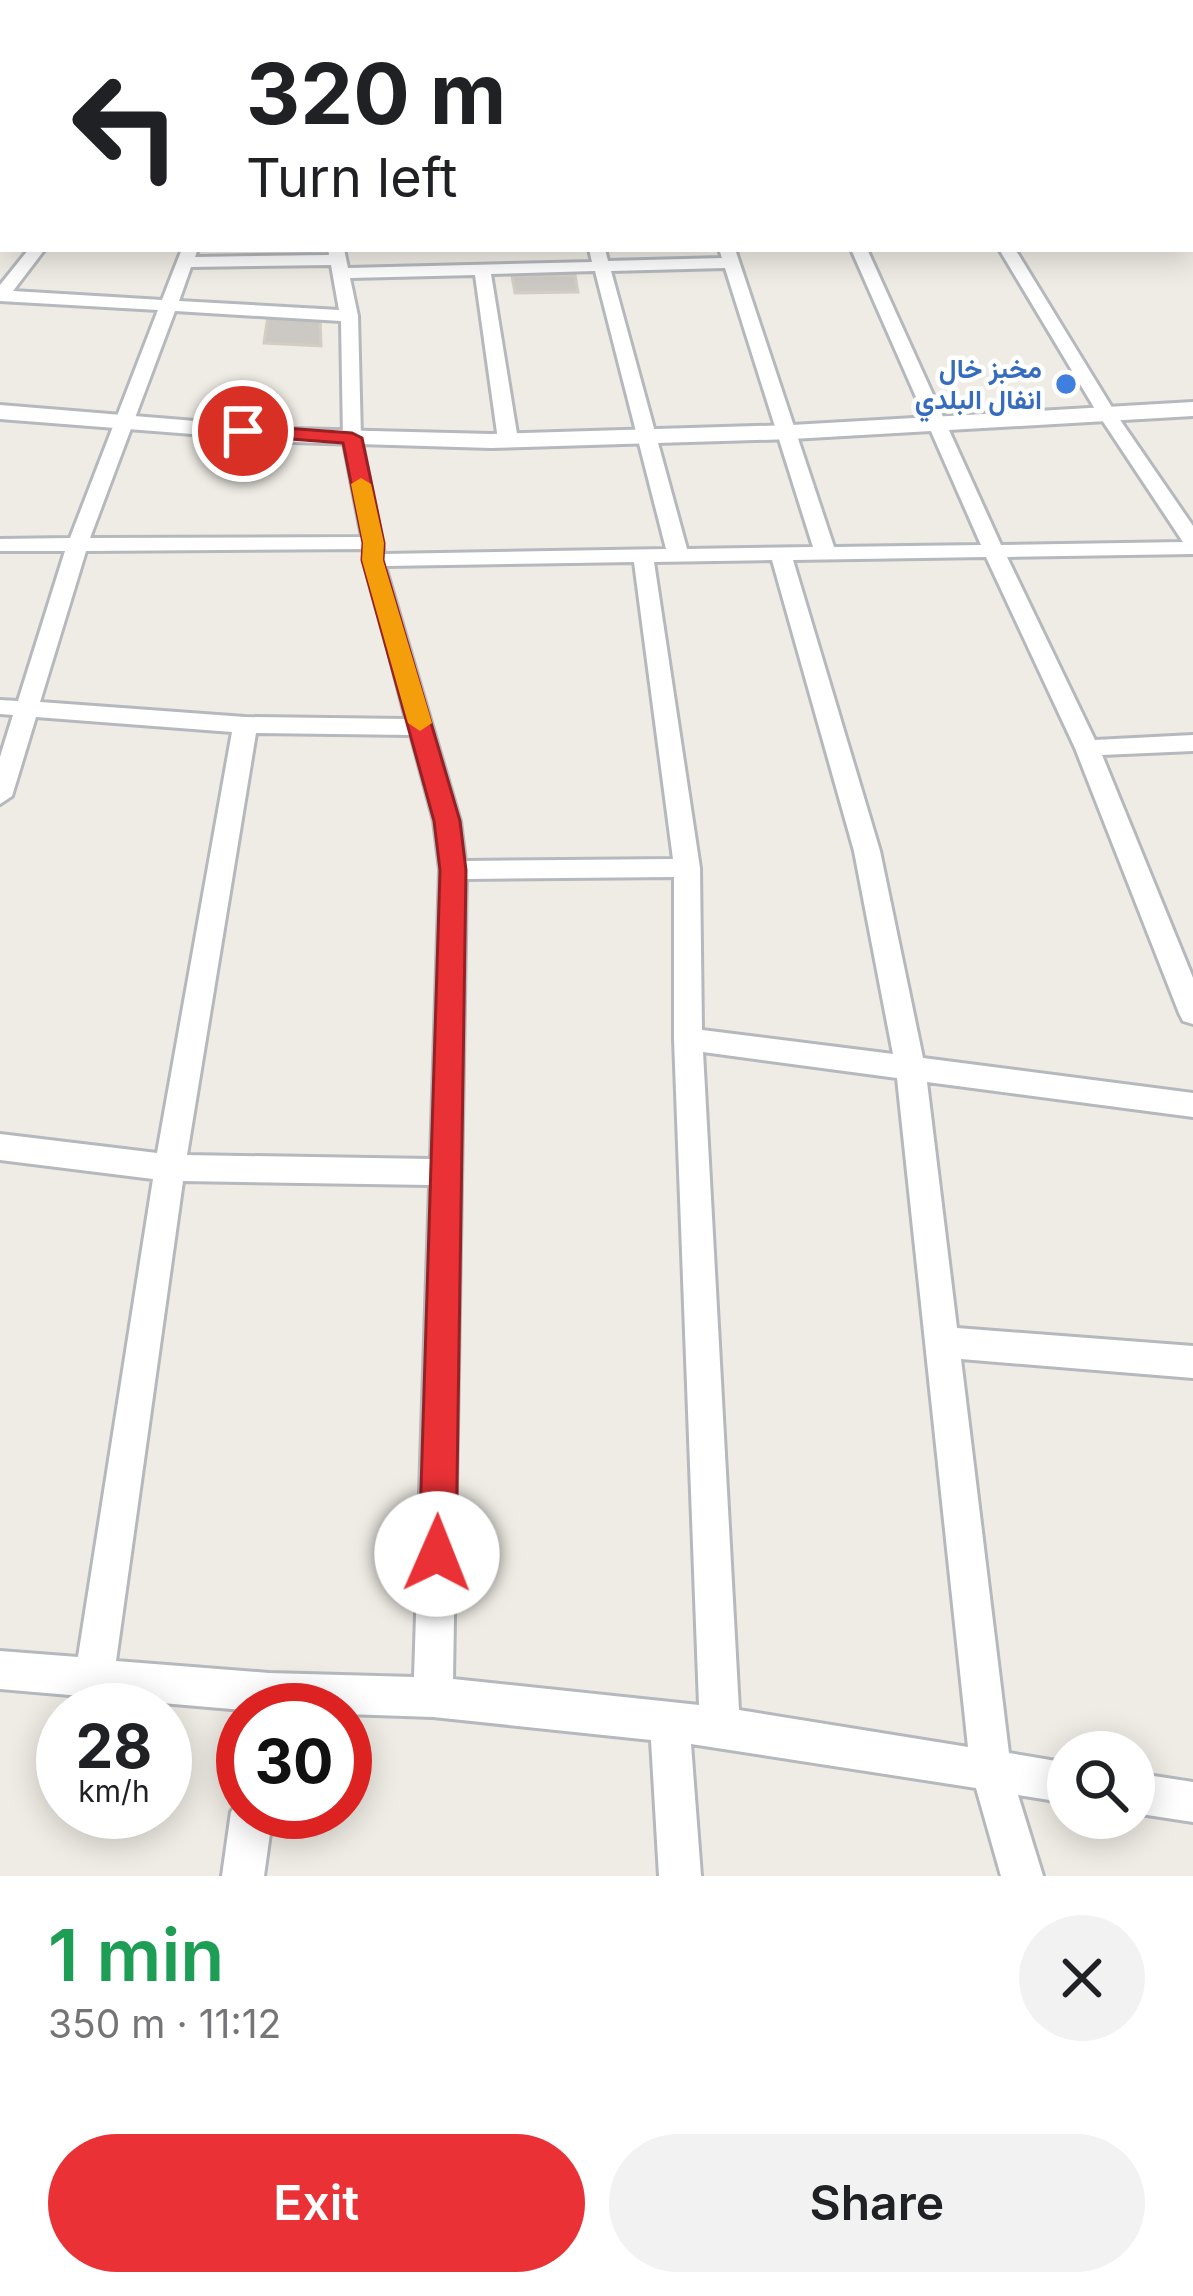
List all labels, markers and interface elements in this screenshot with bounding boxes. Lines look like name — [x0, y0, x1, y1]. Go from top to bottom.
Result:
text: 320 m — [246, 43, 506, 144]
icon: left — [48, 48, 204, 204]
text: Turn left — [246, 145, 457, 210]
place label: مخبز خال انفال البلدي — [915, 352, 1042, 422]
marker: مخبز خال انفال البلدي — [1053, 371, 1079, 397]
pin — [192, 380, 294, 482]
icon: arrive — [210, 398, 276, 464]
position arrow — [374, 1491, 500, 1617]
speed limit sign: 30 — [216, 1683, 372, 1839]
text: 28 — [76, 1710, 152, 1782]
map controls — [1047, 1731, 1155, 1839]
button: search — [1047, 1731, 1155, 1839]
text: km/h — [78, 1773, 150, 1809]
text: 1 min — [48, 1911, 224, 1998]
button: close — [1019, 1915, 1145, 2041]
text: 350 m · 11:12 — [48, 2000, 281, 2047]
button: Exit — [48, 2134, 585, 2272]
button: Share — [609, 2134, 1145, 2272]

